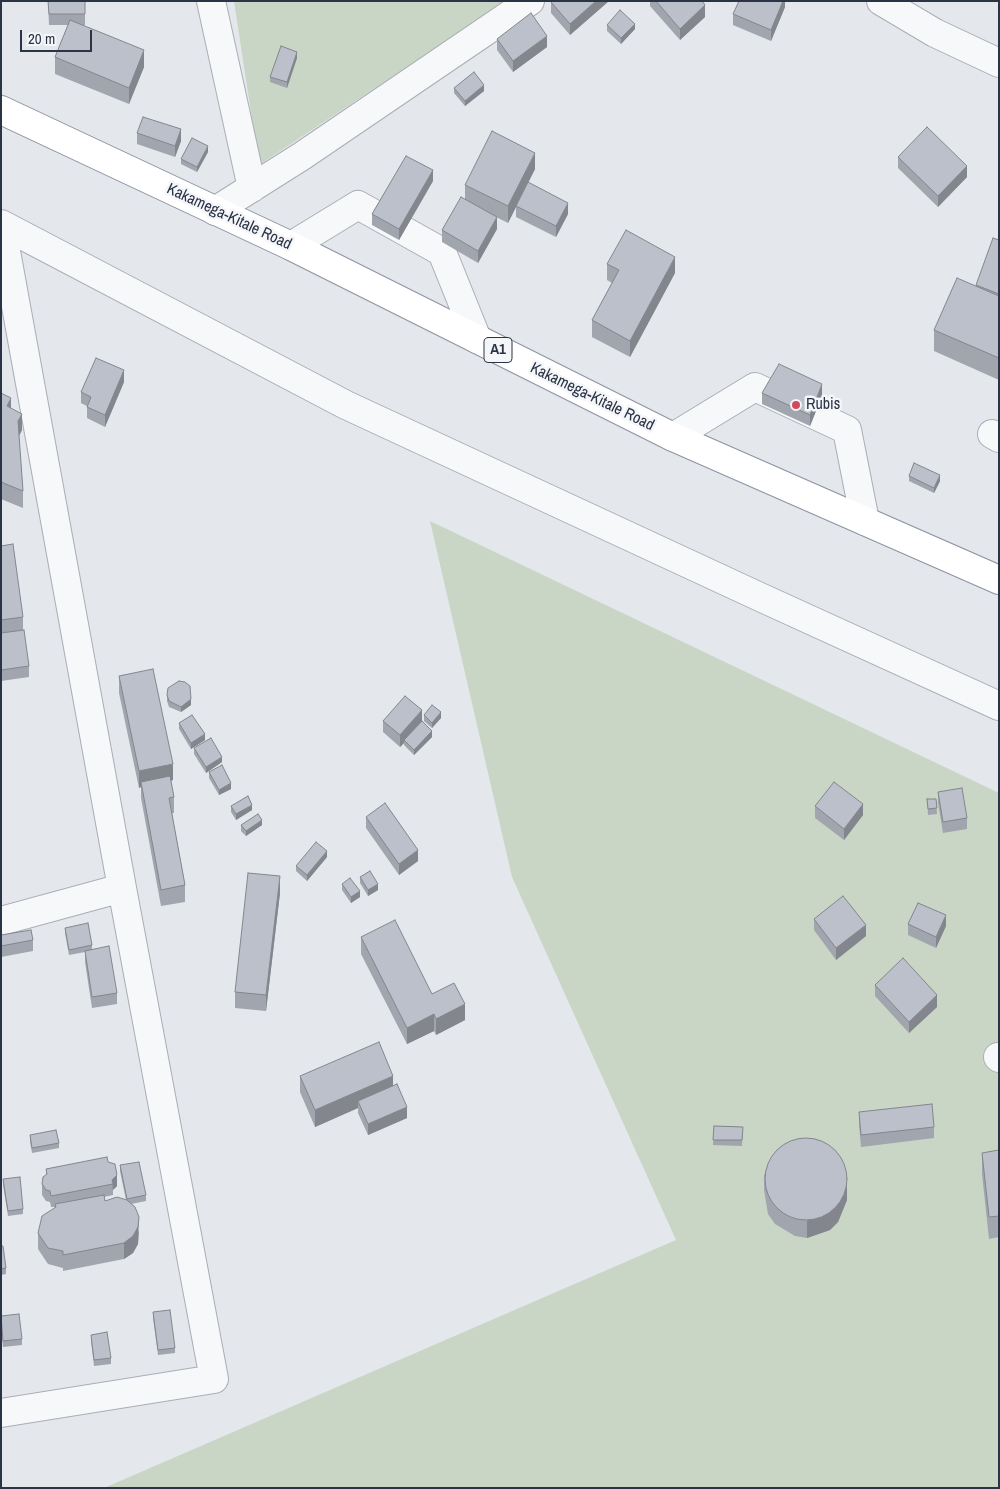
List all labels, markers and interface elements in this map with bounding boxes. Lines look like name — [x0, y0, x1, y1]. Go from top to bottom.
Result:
scale bar — [22, 20, 95, 52]
text: 20 m — [28, 28, 55, 49]
street label: Kakamega-Kitale Road — [163, 180, 295, 254]
road number: A1 — [484, 338, 512, 362]
street label: Kakamega-Kitale Road — [527, 359, 657, 435]
place label: Rubis — [806, 395, 840, 415]
marker: Rubis — [790, 399, 802, 411]

